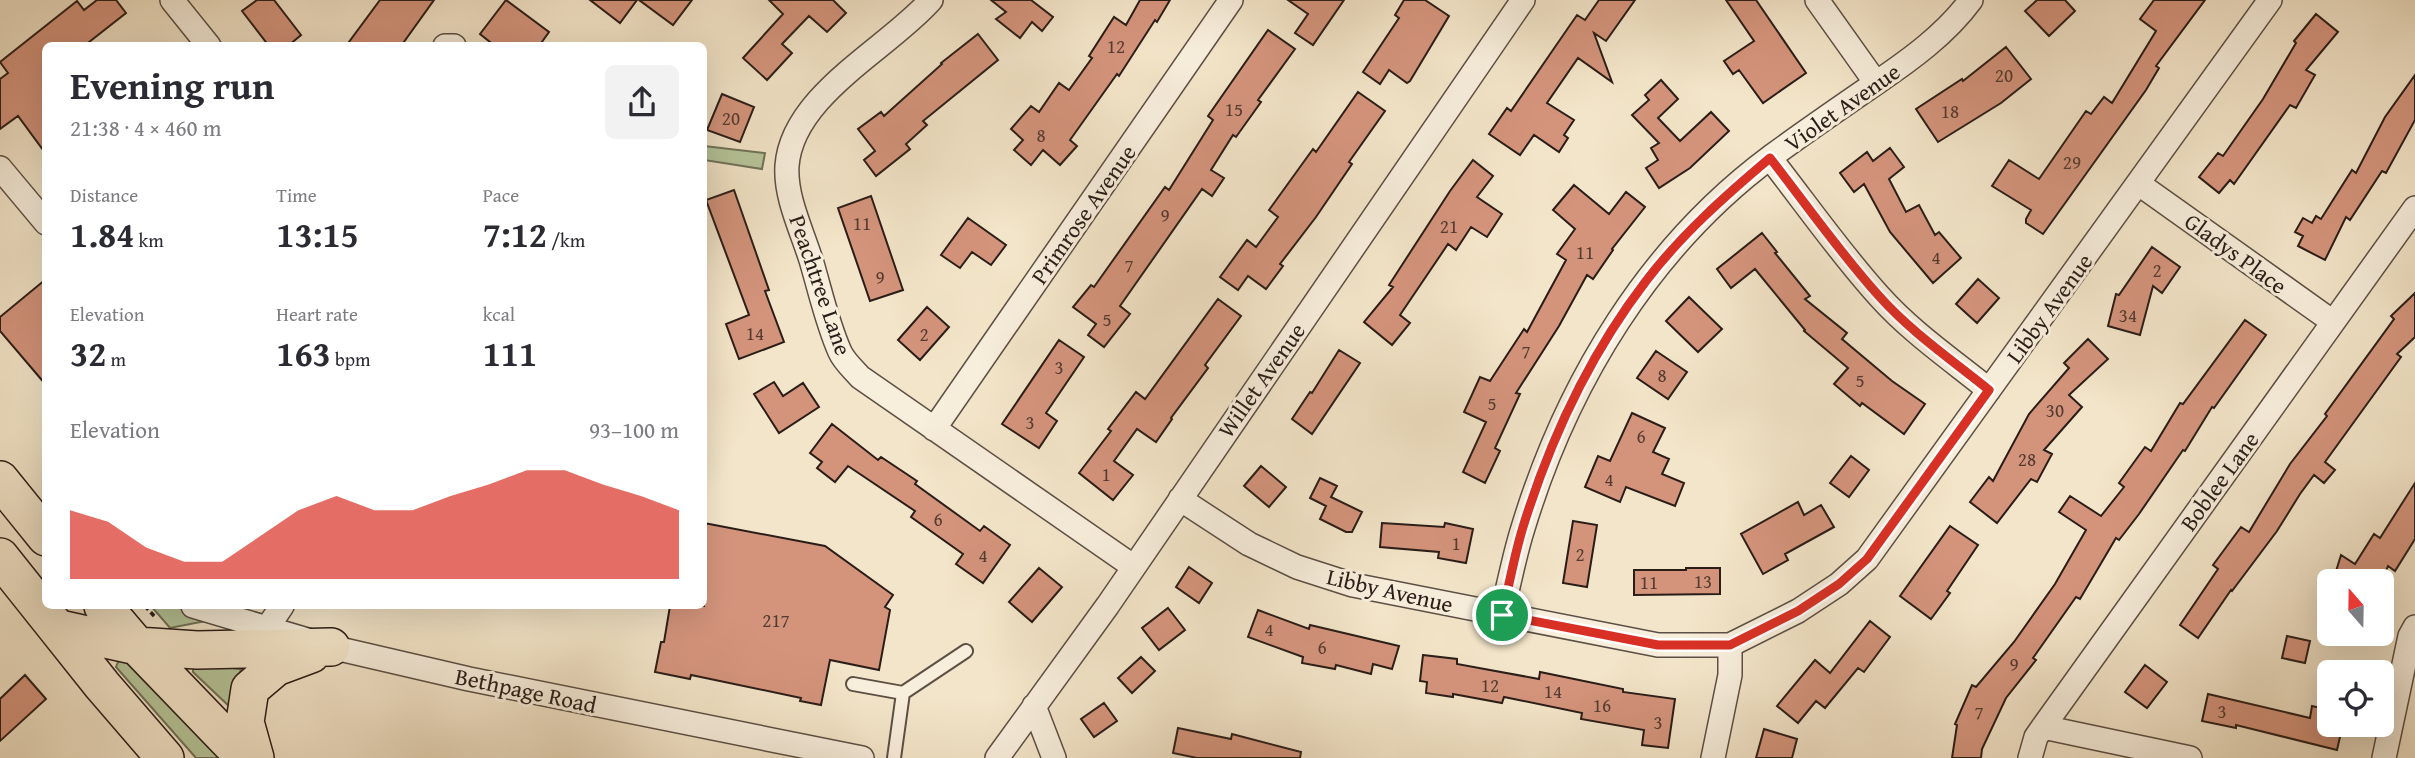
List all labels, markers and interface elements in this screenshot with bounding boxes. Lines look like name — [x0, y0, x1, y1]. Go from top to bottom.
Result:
house number: 12 — [1107, 32, 1125, 60]
street label: Violet Avenue — [1777, 55, 1907, 159]
text: Evening run — [70, 57, 274, 113]
house number: 20 — [1995, 61, 2013, 89]
button: share — [605, 65, 679, 139]
house number: 15 — [1225, 95, 1243, 123]
house number: 18 — [1941, 97, 1959, 125]
house number: 20 — [722, 104, 740, 132]
text: 21:38 · 4 × 460 m — [70, 111, 222, 144]
house number: 8 — [1036, 121, 1046, 149]
street label: Primrose Avenue — [1023, 138, 1143, 290]
house number: 29 — [2063, 148, 2081, 176]
text: Distance — [70, 181, 138, 209]
text: Time — [276, 181, 317, 209]
text: Pace — [483, 181, 519, 209]
house number: 9 — [1160, 201, 1170, 229]
street label: Gladys Place — [2178, 205, 2294, 301]
text: 1.84 — [70, 209, 134, 260]
text: 13:15 — [276, 209, 359, 260]
text: 7:12 — [483, 209, 547, 260]
house number: 11 — [853, 209, 871, 237]
street label: Peachtree Lane — [782, 210, 860, 360]
house number: 21 — [1440, 212, 1458, 240]
text: km — [134, 226, 164, 254]
text: /km — [547, 226, 585, 254]
house number: 11 — [1576, 238, 1594, 266]
house number: 4 — [1931, 243, 1941, 271]
street label: Libby Avenue — [1998, 246, 2100, 370]
house number: 7 — [1124, 251, 1134, 279]
house number: 2 — [2152, 256, 2162, 284]
house number: 9 — [875, 263, 885, 291]
text: Elevation — [70, 300, 144, 328]
text: Heart rate — [276, 300, 358, 328]
text: kcal — [483, 300, 515, 328]
house number: 34 — [2119, 301, 2137, 329]
house number: 5 — [1102, 305, 1112, 333]
street label: Willet Avenue — [1209, 316, 1313, 444]
house number: 14 — [746, 319, 764, 347]
house number: 2 — [919, 320, 929, 348]
text: 32 — [70, 328, 106, 379]
text: 163 — [276, 328, 331, 379]
text: 111 — [483, 328, 537, 379]
house number: 7 — [1521, 337, 1531, 365]
text: m — [106, 345, 126, 373]
text: bpm — [331, 345, 371, 373]
house number: 3 — [1054, 353, 1064, 381]
house number: 8 — [1657, 361, 1667, 389]
house number: 5 — [1855, 366, 1865, 394]
house number: 5 — [1487, 389, 1497, 417]
house number: 30 — [2046, 396, 2064, 424]
house number: 3 — [1025, 408, 1035, 436]
text: Elevation — [70, 413, 160, 446]
text: 93–100 m — [589, 413, 679, 446]
house number: 6 — [1636, 422, 1646, 450]
street label: Boblee Lane — [2172, 425, 2266, 537]
house number: 28 — [2018, 445, 2036, 473]
house number: 1 — [1101, 460, 1111, 488]
house number: 4 — [1604, 465, 1614, 493]
house number: 6 — [933, 505, 943, 533]
house number: 1 — [1451, 529, 1461, 557]
house number: 2 — [1575, 540, 1585, 568]
house number: 4 — [978, 541, 988, 569]
street label: Libby Avenue — [1324, 559, 1456, 621]
house number: 13 — [1694, 567, 1712, 595]
house number: 11 — [1640, 568, 1658, 596]
north arrow — [2317, 569, 2394, 646]
map controls — [2317, 569, 2394, 737]
pin — [1472, 585, 1532, 645]
icon: arrive — [1483, 596, 1521, 634]
house number: 217 — [762, 606, 790, 634]
house number: 4 — [1264, 615, 1274, 643]
house number: 6 — [1317, 633, 1327, 661]
house number: 9 — [2009, 650, 2019, 678]
street label: Bethpage Road — [452, 659, 600, 721]
button: locate — [2317, 660, 2394, 737]
house number: 12 — [1481, 671, 1499, 699]
house number: 14 — [1544, 677, 1562, 705]
house number: 16 — [1593, 691, 1611, 719]
house number: 3 — [2217, 697, 2227, 725]
house number: 7 — [1974, 698, 1984, 726]
house number: 3 — [1653, 708, 1663, 736]

